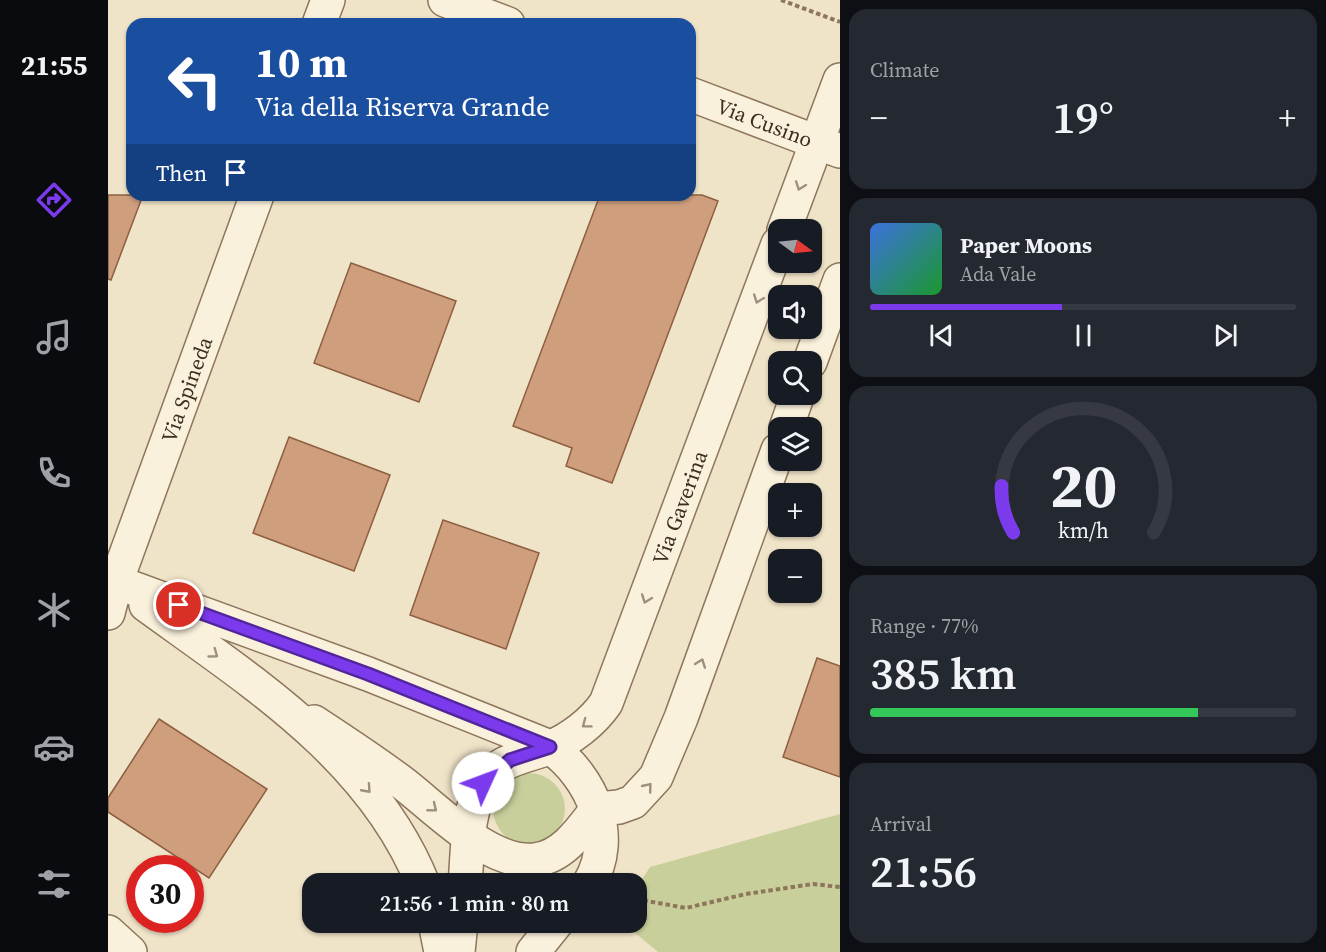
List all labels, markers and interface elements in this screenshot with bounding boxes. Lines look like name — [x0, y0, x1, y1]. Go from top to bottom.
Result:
text: 10 m — [255, 33, 348, 91]
icon: left — [156, 42, 234, 120]
text: 21:55 — [21, 47, 87, 84]
text: Climate — [870, 56, 939, 84]
text: 19° — [1052, 86, 1114, 148]
text: Via della Riserva Grande — [255, 88, 550, 125]
street label: Via Cusino — [713, 91, 817, 154]
text: − — [870, 95, 888, 140]
text: + — [1279, 95, 1296, 140]
icon: arrive — [219, 156, 252, 189]
text: Then — [156, 158, 207, 188]
icon: directions — [33, 179, 75, 221]
one-way arrow — [794, 180, 807, 191]
north arrow — [768, 219, 822, 273]
map controls — [768, 219, 822, 603]
text: Paper Moons — [960, 230, 1092, 260]
text: Ada Vale — [960, 260, 1036, 288]
button: sound — [768, 285, 822, 339]
one-way arrow — [753, 292, 765, 303]
icon: music — [33, 316, 75, 358]
icon: previous — [925, 319, 958, 352]
icon: pause — [1067, 319, 1100, 352]
icon: next — [1209, 319, 1242, 352]
street label: Via Spineda — [154, 332, 219, 446]
button: search — [768, 351, 822, 405]
button: layers — [768, 417, 822, 471]
text: 20 — [1049, 442, 1117, 528]
street label: Via Gaverina — [645, 446, 714, 568]
icon: phone — [33, 452, 75, 494]
button: + — [768, 483, 822, 537]
text: km/h — [1057, 516, 1109, 545]
button: − — [768, 549, 822, 603]
pin — [153, 579, 204, 630]
icon: arrive — [162, 588, 195, 621]
icon: climate — [33, 589, 75, 631]
one-way arrow — [641, 593, 653, 604]
text: Range · 77% — [870, 612, 979, 640]
text: 385 km — [870, 642, 1017, 704]
one-way arrow — [207, 647, 218, 658]
one-way arrow — [694, 658, 707, 669]
one-way arrow — [582, 717, 593, 728]
icon: car — [33, 726, 75, 768]
position arrow — [451, 751, 515, 815]
one-way arrow — [360, 782, 371, 793]
one-way arrow — [640, 783, 651, 794]
one-way arrow — [426, 800, 437, 811]
text: Arrival — [870, 810, 932, 838]
text: 21:56 — [870, 840, 977, 902]
speed limit sign: 30 — [126, 855, 204, 933]
icon: filters — [33, 863, 75, 905]
text: 21:56 · 1 min · 80 m — [380, 888, 569, 918]

